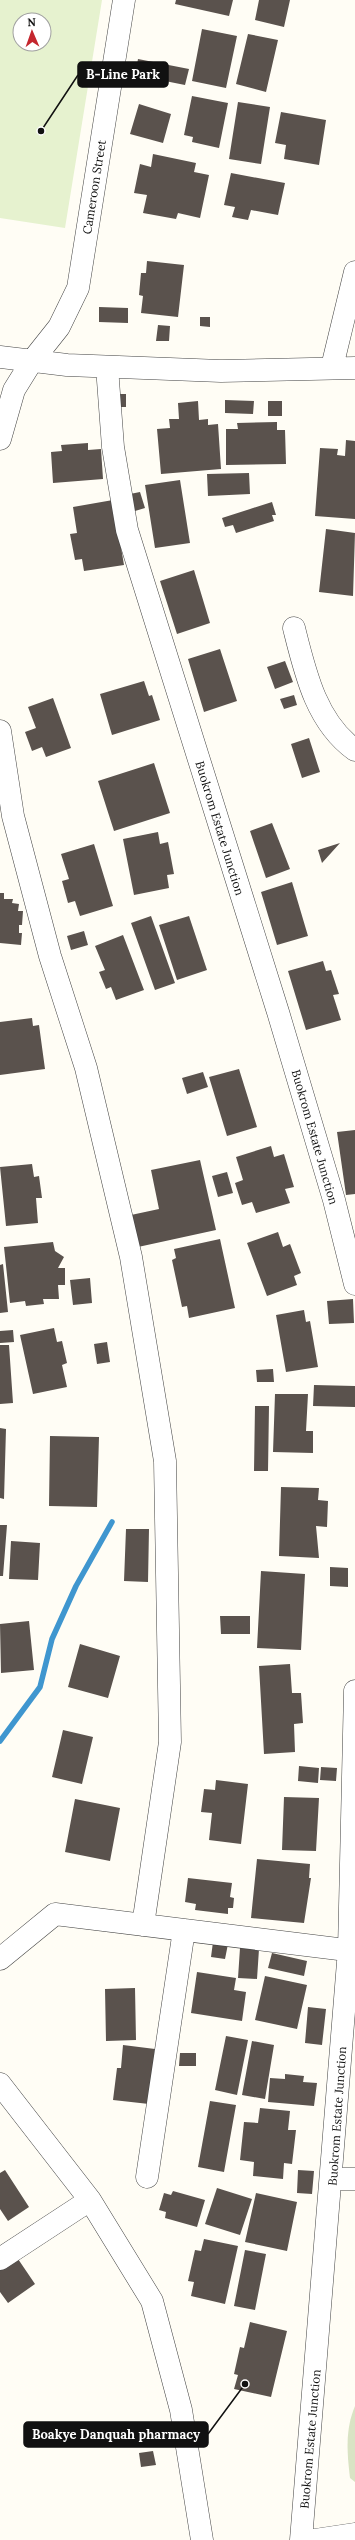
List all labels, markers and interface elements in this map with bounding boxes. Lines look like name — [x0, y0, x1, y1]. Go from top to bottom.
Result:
north arrow — [12, 12, 52, 52]
text: N — [27, 15, 37, 29]
callout: B-Line Park — [78, 62, 168, 87]
text: B-Line Park — [86, 66, 160, 83]
street label: Cameroon Street — [79, 138, 109, 235]
street label: Buokrom Estate Junction — [192, 759, 248, 897]
street label: Buokrom Estate Junction — [289, 1068, 341, 1206]
street label: Buokrom Estate Junction — [325, 2046, 349, 2186]
street label: Buokrom Estate Junction — [296, 2369, 324, 2509]
callout: Boakye Danquah pharmacy — [24, 2422, 208, 2447]
text: Boakye Danquah pharmacy — [32, 2426, 201, 2443]

